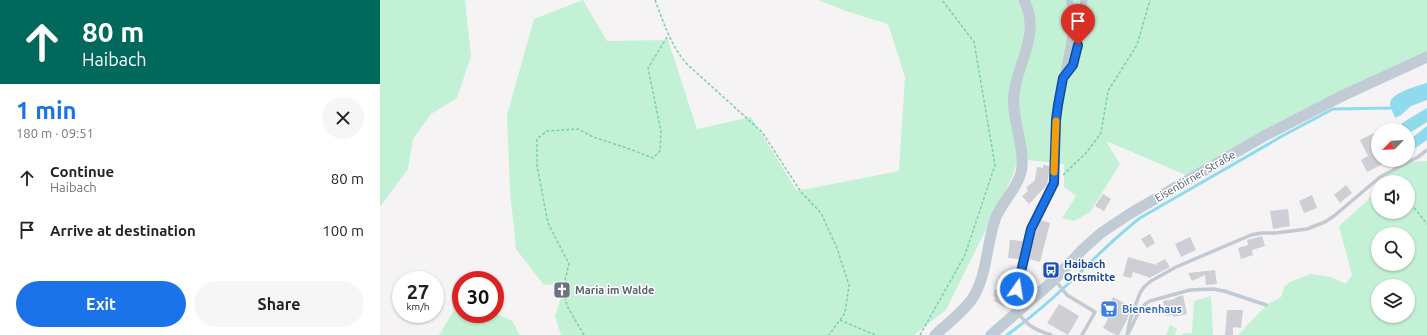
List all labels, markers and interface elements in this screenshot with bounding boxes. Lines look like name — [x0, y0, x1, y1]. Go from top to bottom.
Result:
pin — [1061, 4, 1095, 45]
icon: arrive — [1067, 10, 1089, 32]
icon: ahead — [16, 16, 68, 68]
text: 80 m — [82, 16, 144, 47]
text: Haibach — [82, 49, 147, 69]
text: 1 min — [16, 97, 77, 124]
button: close — [322, 97, 364, 139]
north arrow — [1371, 123, 1415, 167]
map controls — [1371, 123, 1415, 323]
text: 180 m · 09:51 — [16, 126, 94, 140]
street label: Eisenbirner Straße — [1153, 148, 1237, 204]
text: Continue — [50, 163, 114, 180]
icon: ahead — [16, 167, 38, 189]
text: 80 m — [331, 170, 364, 187]
button: sound — [1371, 175, 1415, 219]
text: Haibach — [50, 180, 97, 194]
icon: arrive — [16, 219, 38, 241]
text: Arrive at destination — [50, 222, 196, 239]
text: 100 m — [322, 222, 364, 239]
button: search — [1371, 227, 1415, 271]
place label: Haibach Ortsmitte — [1064, 258, 1115, 283]
bus stop icon: Haibach Ortsmitte — [1041, 260, 1061, 280]
position arrow — [996, 268, 1038, 310]
speed limit sign: 30 — [452, 271, 504, 323]
button: layers — [1371, 279, 1415, 323]
text: 27 — [407, 280, 429, 303]
church icon: Maria im Walde — [552, 280, 572, 300]
button: Exit — [16, 281, 186, 327]
button: Share — [194, 281, 364, 327]
place label: Maria im Walde — [575, 284, 654, 296]
supermarket icon: Bienenhaus — [1099, 299, 1119, 319]
text: km/h — [406, 301, 430, 312]
place label: Bienenhaus — [1122, 303, 1182, 315]

